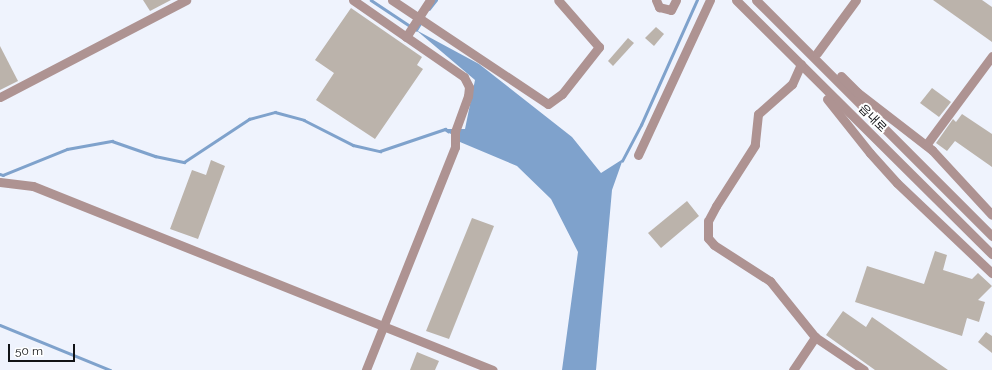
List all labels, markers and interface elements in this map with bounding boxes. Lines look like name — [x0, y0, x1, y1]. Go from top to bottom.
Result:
street label: 읍내로 — [855, 102, 889, 136]
scale bar — [10, 336, 77, 362]
text: 50 m — [15, 344, 43, 358]

